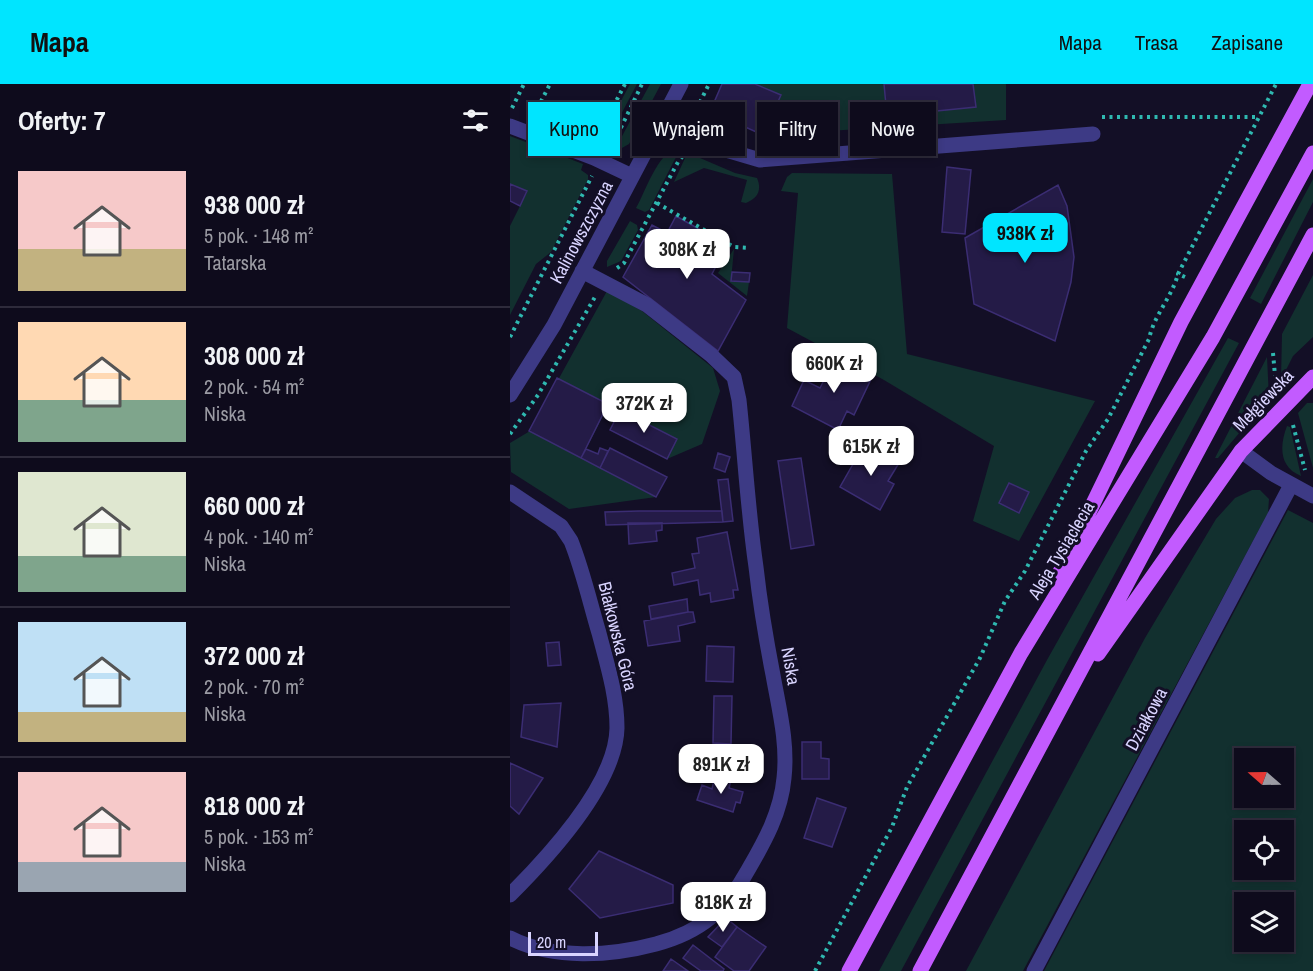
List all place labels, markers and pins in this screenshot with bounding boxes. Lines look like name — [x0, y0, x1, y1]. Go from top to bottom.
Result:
pin: 938K zł — [970, 213, 1080, 264]
pin: 308K zł — [632, 229, 742, 280]
pin: 660K zł — [779, 343, 889, 394]
pin: 372K zł — [589, 383, 699, 434]
pin: 615K zł — [816, 426, 926, 477]
pin: 891K zł — [666, 744, 776, 795]
pin: 818K zł — [668, 882, 778, 933]

